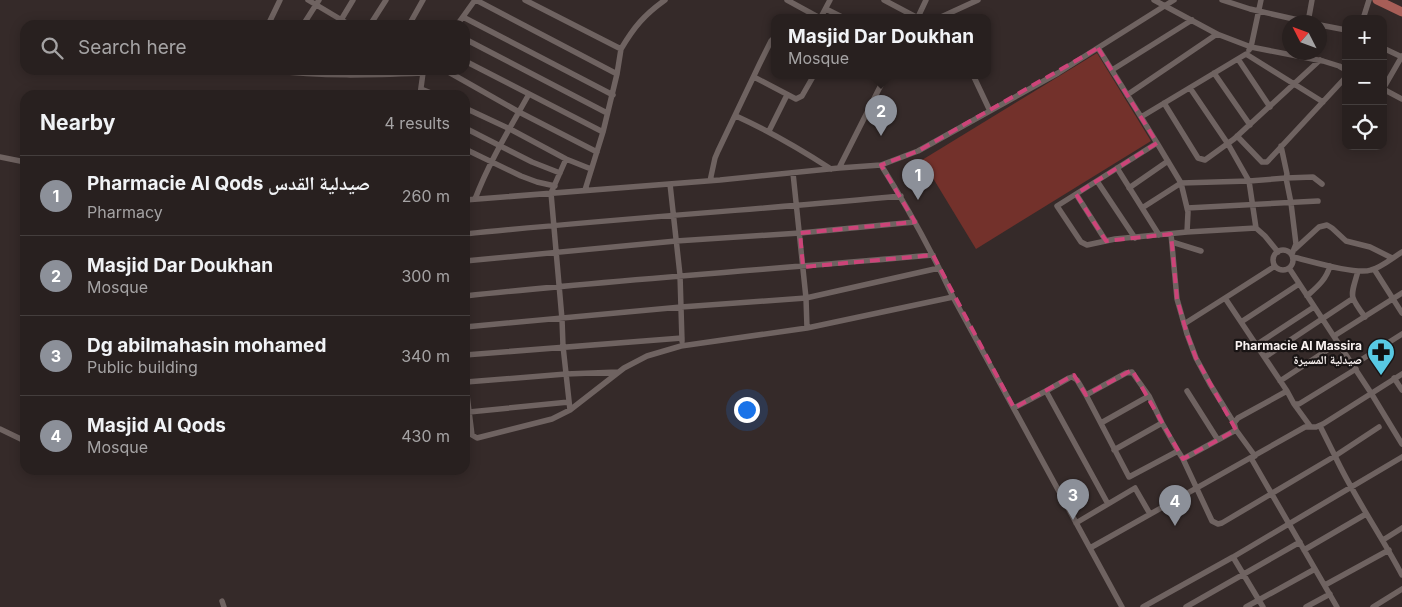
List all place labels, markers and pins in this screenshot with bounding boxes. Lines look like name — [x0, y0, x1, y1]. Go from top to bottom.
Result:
pin: 2 — [865, 95, 897, 136]
pin: 1 — [902, 159, 934, 200]
pharmacy icon: Pharmacie Al Massira صيدلية المسيرة — [1366, 337, 1396, 376]
place label: Pharmacie Al Massira صيدلية المسيرة — [1235, 338, 1362, 367]
pin: 3 — [1057, 479, 1089, 520]
pin: 4 — [1159, 485, 1191, 526]

